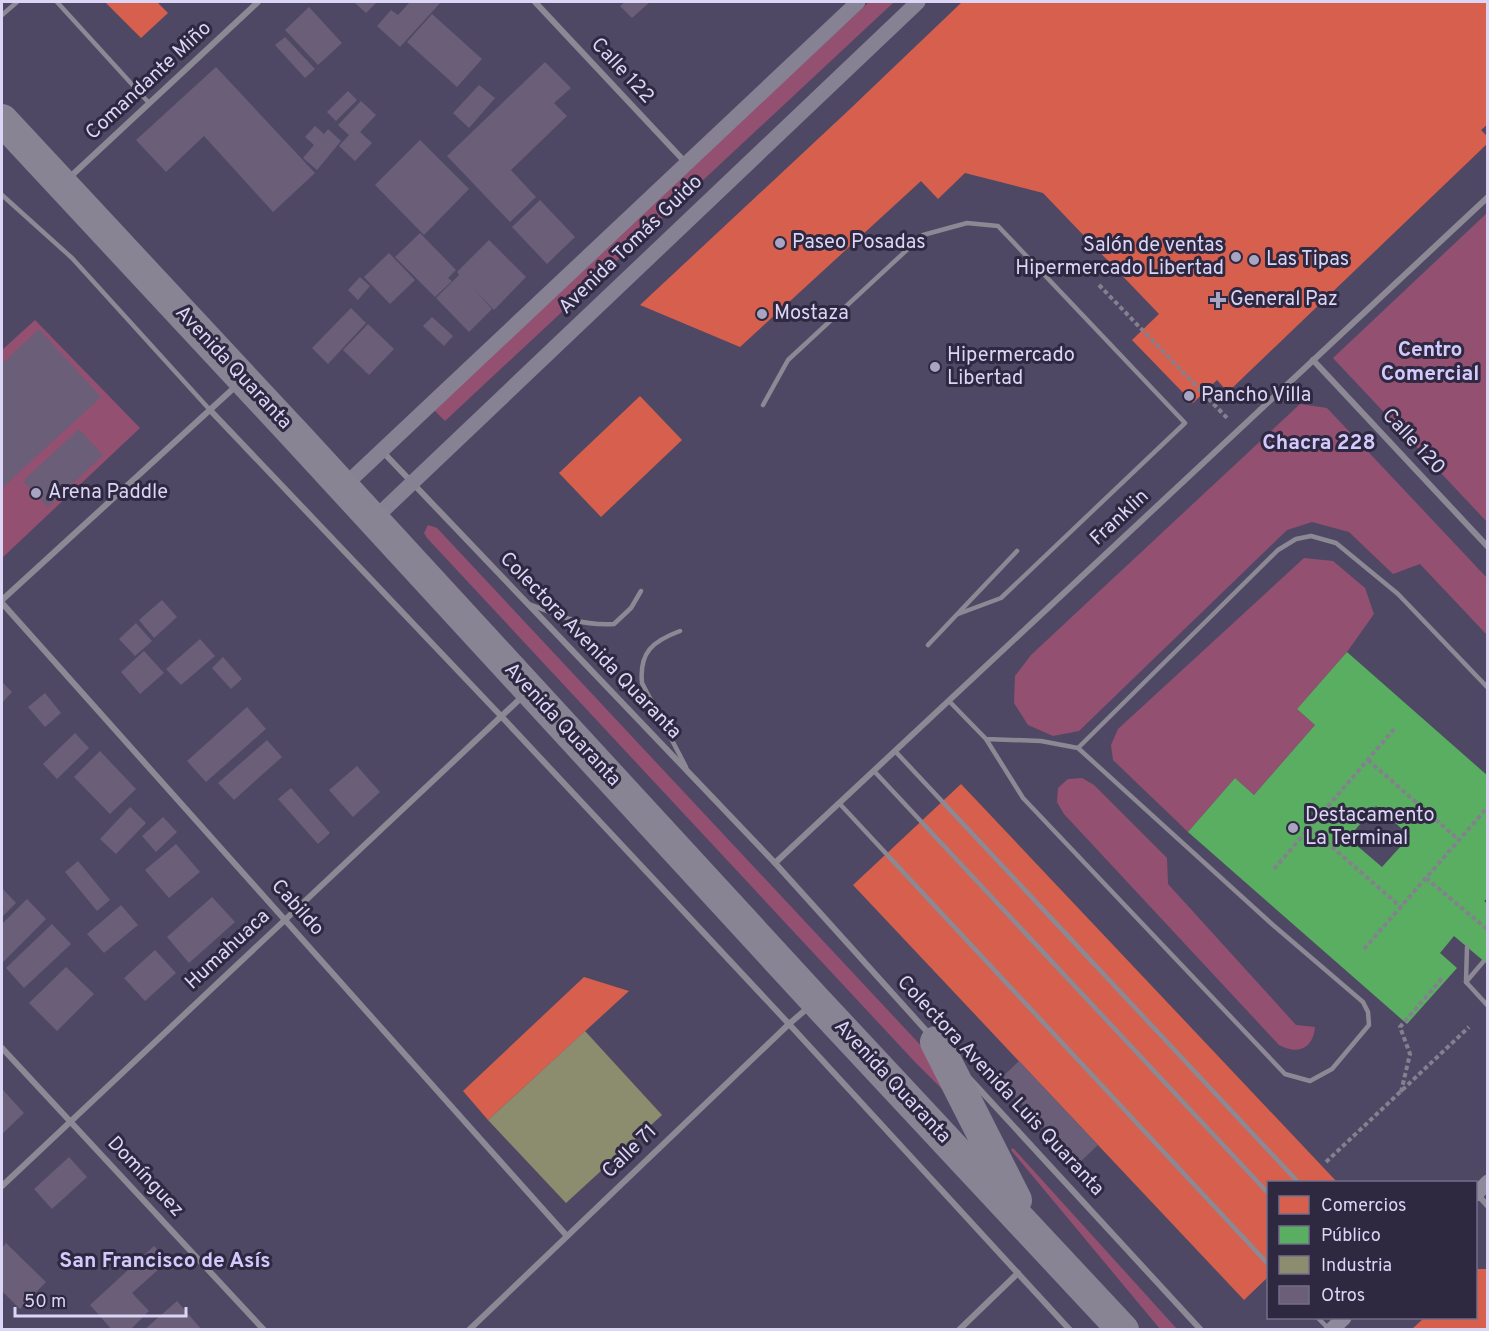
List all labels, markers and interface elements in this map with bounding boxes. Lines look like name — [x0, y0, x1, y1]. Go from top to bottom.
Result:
street label: Comandante Miño — [81, 16, 217, 146]
street label: Calle 122 — [585, 32, 659, 110]
street label: Avenida Tomás Guido — [553, 169, 709, 321]
place label: Paseo Posadas — [792, 230, 926, 256]
place label: Salón de ventas Hipermercado Libertad — [1015, 233, 1224, 282]
marker: Paseo Posadas — [773, 236, 787, 250]
place label: Las Tipas — [1266, 247, 1349, 273]
marker: Salón de ventas Hipermercado Libertad — [1229, 250, 1243, 264]
marker: Las Tipas — [1247, 253, 1261, 267]
place label: General Paz — [1230, 287, 1338, 313]
marker: General Paz — [1211, 293, 1225, 307]
street label: Avenida Quaranta — [169, 301, 297, 435]
place label: Mostaza — [774, 301, 849, 327]
marker: Mostaza — [755, 307, 769, 321]
district label: Centro Comercial — [1381, 337, 1479, 388]
place label: Hipermercado Libertad — [947, 343, 1075, 392]
marker: Hipermercado Libertad — [928, 360, 942, 374]
place label: Pancho Villa — [1201, 383, 1311, 409]
marker: Pancho Villa — [1182, 389, 1196, 403]
street label: Calle 120 — [1376, 403, 1450, 481]
district label: Chacra 228 — [1262, 430, 1376, 457]
place label: Arena Paddle — [48, 480, 168, 506]
street label: Franklin — [1085, 484, 1155, 552]
marker: Arena Paddle — [29, 486, 43, 500]
street label: Colectora Avenida Quaranta — [494, 547, 686, 745]
street label: Avenida Quaranta — [499, 658, 625, 792]
place label: Destacamento La Terminal — [1305, 803, 1435, 852]
marker: Destacamento La Terminal — [1286, 821, 1300, 835]
street label: Cabildo — [265, 874, 329, 942]
street label: Humahuaca — [180, 904, 276, 996]
street label: Colectora Avenida Luis Quaranta — [891, 970, 1109, 1202]
street label: Avenida Quaranta — [828, 1015, 956, 1149]
street label: Calle 71 — [597, 1119, 663, 1185]
street label: Domínguez — [101, 1131, 189, 1223]
legend — [1267, 1181, 1477, 1319]
text: Comercios — [1321, 1195, 1407, 1218]
text: Público — [1321, 1225, 1381, 1248]
district label: San Francisco de Asís — [59, 1248, 271, 1275]
text: Industria — [1321, 1255, 1392, 1278]
scale bar — [15, 1280, 186, 1318]
text: Otros — [1321, 1285, 1365, 1308]
text: 50 m — [24, 1291, 66, 1314]

